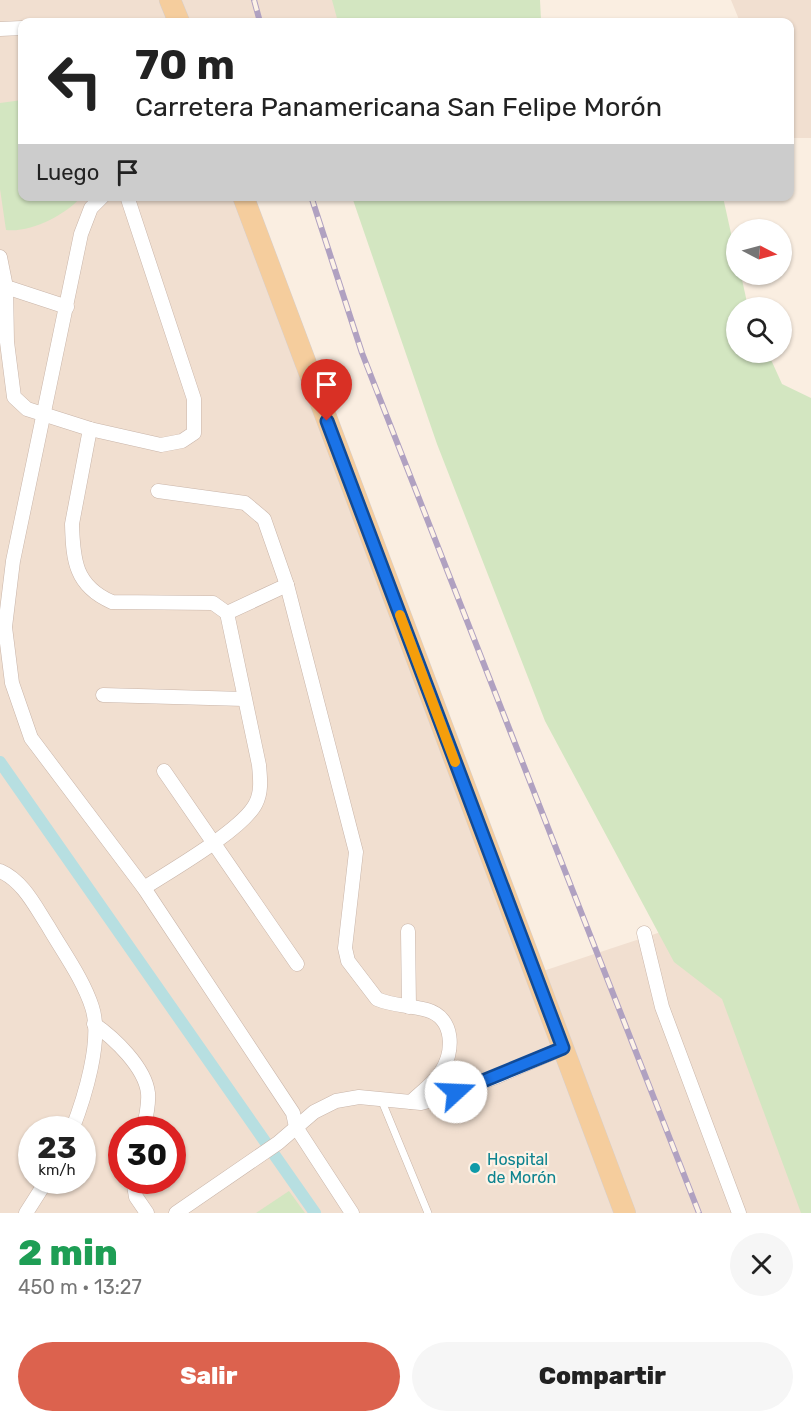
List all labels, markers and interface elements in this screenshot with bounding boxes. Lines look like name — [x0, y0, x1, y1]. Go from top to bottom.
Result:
text: 70 m — [135, 40, 235, 90]
icon: left — [36, 42, 114, 120]
text: Carretera Panamericana San Felipe Morón — [135, 91, 662, 123]
icon: arrive — [111, 156, 144, 189]
text: Luego — [36, 159, 99, 186]
north arrow — [726, 219, 792, 285]
map controls — [726, 219, 792, 363]
button: search — [726, 297, 792, 363]
pin — [301, 359, 352, 421]
icon: arrive — [310, 368, 343, 401]
position arrow — [424, 1060, 488, 1124]
speed limit sign: 30 — [108, 1116, 186, 1194]
text: 23 — [37, 1130, 77, 1166]
place label: Hospital de Morón — [487, 1150, 556, 1187]
text: km/h — [38, 1161, 76, 1179]
marker: Hospital de Morón — [468, 1161, 482, 1175]
text: 2 min — [18, 1231, 118, 1274]
button: close — [730, 1233, 793, 1296]
text: 450 m · 13:27 — [18, 1275, 142, 1299]
button: Salir — [18, 1342, 400, 1411]
button: Compartir — [412, 1342, 793, 1411]

